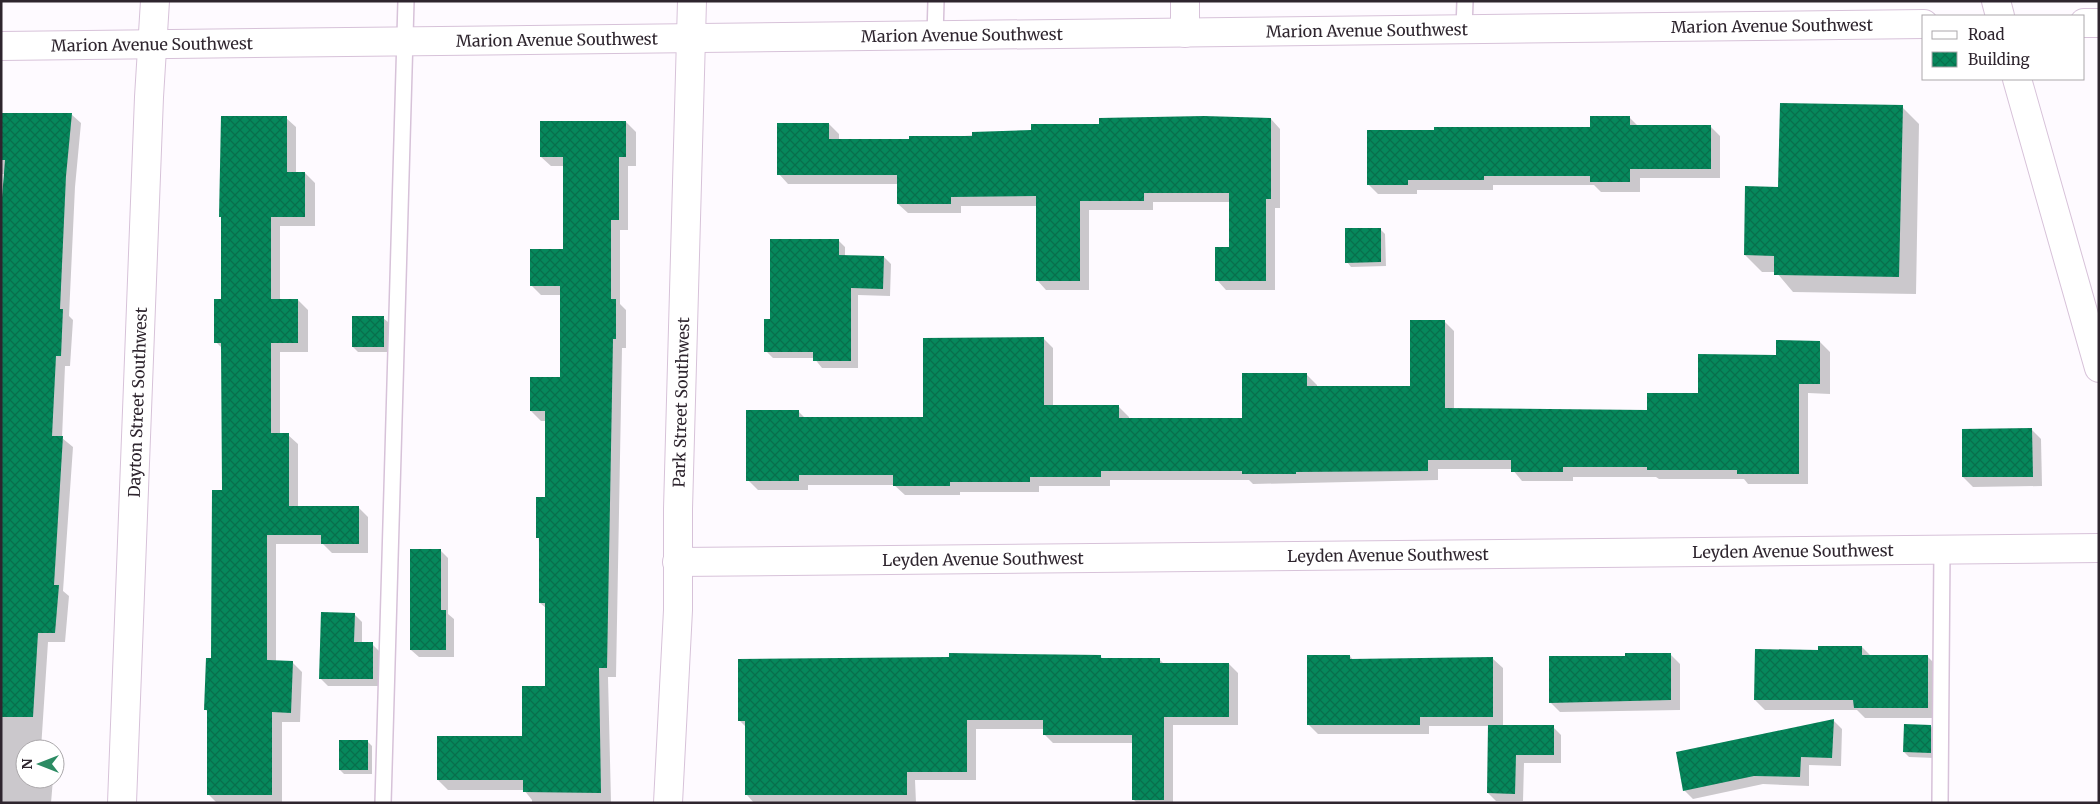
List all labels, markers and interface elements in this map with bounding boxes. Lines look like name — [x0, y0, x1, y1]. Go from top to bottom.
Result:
street label: Marion Avenue Southwest — [1671, 15, 1874, 37]
legend — [1922, 15, 2085, 80]
street label: Marion Avenue Southwest — [1266, 19, 1469, 42]
street label: Marion Avenue Southwest — [861, 24, 1064, 46]
text: Road — [1968, 25, 2004, 44]
street label: Marion Avenue Southwest — [456, 28, 659, 51]
street label: Marion Avenue Southwest — [51, 33, 254, 55]
text: Building — [1968, 50, 2030, 69]
street label: Dayton Street Southwest — [124, 306, 151, 498]
street label: Park Street Southwest — [669, 316, 693, 488]
street label: Leyden Avenue Southwest — [1692, 540, 1895, 562]
street label: Leyden Avenue Southwest — [1287, 544, 1490, 566]
street label: Leyden Avenue Southwest — [882, 548, 1085, 570]
north arrow — [15, 739, 65, 789]
text: N — [18, 758, 36, 770]

